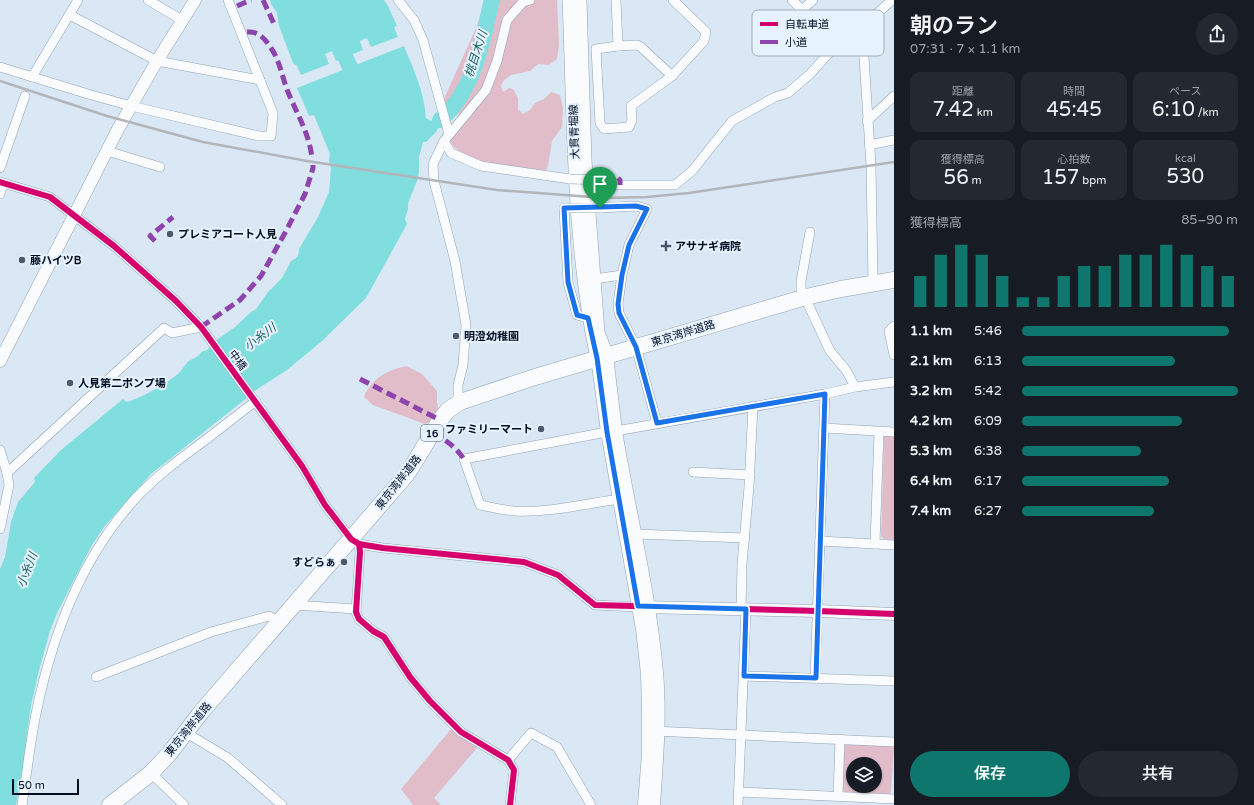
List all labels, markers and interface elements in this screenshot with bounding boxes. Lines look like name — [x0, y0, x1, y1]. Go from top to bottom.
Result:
legend — [752, 10, 884, 56]
text: 朝のラン — [910, 13, 998, 39]
button: share — [1196, 13, 1238, 55]
text: 自転車道 — [785, 18, 829, 31]
water label: 桃目木川 — [462, 27, 491, 79]
text: 小道 — [785, 36, 807, 49]
text: 07:31 · 7 × 1.1 km — [910, 41, 1021, 57]
text: 距離 — [952, 85, 974, 98]
text: 時間 — [1063, 85, 1085, 98]
text: ペース — [1169, 85, 1202, 98]
text: 7.42 — [932, 98, 974, 122]
text: 45:45 — [1046, 98, 1102, 122]
text: 6:10 — [1152, 98, 1195, 122]
street label: 大貫青堀線 — [567, 104, 582, 160]
text: km — [974, 106, 993, 119]
text: /km — [1195, 106, 1219, 119]
text: kcal — [1175, 152, 1196, 165]
text: 獲得標高 — [941, 153, 985, 166]
text: 心拍数 — [1057, 153, 1090, 166]
text: 530 — [1166, 165, 1204, 189]
text: 56 — [944, 166, 969, 190]
text: 157 — [1042, 166, 1079, 190]
pin — [583, 167, 617, 208]
icon: arrive — [589, 173, 611, 195]
text: m — [969, 174, 982, 187]
text: bpm — [1079, 174, 1106, 187]
text: 85–90 m — [1181, 212, 1238, 228]
text: 獲得標高 — [910, 215, 962, 231]
place label: プレミアコート人見 — [178, 228, 277, 241]
marker: プレミアコート人見 — [165, 229, 175, 239]
marker: アサナギ病院 — [660, 240, 672, 252]
place label: アサナギ病院 — [675, 240, 741, 253]
place label: 藤ハイツB — [30, 254, 82, 267]
marker: 藤ハイツB — [17, 255, 27, 265]
street label: 東京湾岸道路 — [650, 318, 717, 349]
water label: 小糸川 — [241, 319, 280, 353]
text: 1.1 km — [910, 323, 952, 339]
text: 5:46 — [974, 323, 1002, 339]
place label: 明澄幼稚園 — [464, 330, 519, 343]
marker: 明澄幼稚園 — [451, 331, 461, 341]
street label: 中橋 — [226, 348, 249, 373]
text: 2.1 km — [910, 353, 952, 369]
text: 6:13 — [974, 353, 1002, 369]
place label: 人見第二ポンプ場 — [78, 377, 166, 390]
marker: 人見第二ポンプ場 — [65, 378, 75, 388]
text: 3.2 km — [910, 383, 952, 399]
text: 5:42 — [974, 383, 1002, 399]
text: 4.2 km — [910, 413, 952, 429]
text: 6:09 — [974, 413, 1002, 429]
place label: ファミリーマート — [445, 423, 533, 436]
marker: ファミリーマート — [536, 424, 546, 434]
road number: 16 — [421, 425, 443, 441]
text: 5.3 km — [910, 443, 952, 459]
text: 6:38 — [974, 443, 1002, 459]
street label: 東京湾岸道路 — [373, 452, 424, 512]
text: 6.4 km — [910, 473, 952, 489]
text: 6:17 — [974, 473, 1002, 489]
text: 7.4 km — [910, 503, 951, 519]
text: 6:27 — [974, 503, 1002, 519]
water label: 小糸川 — [14, 549, 41, 589]
place label: すどらぁ — [292, 556, 336, 569]
marker: すどらぁ — [339, 557, 349, 567]
street label: 東京湾岸道路 — [163, 700, 214, 759]
button: 保存 — [910, 751, 1070, 797]
button: 共有 — [1078, 751, 1238, 797]
map controls — [846, 757, 882, 793]
button: layers — [846, 757, 882, 793]
scale bar — [12, 777, 79, 796]
text: 50 m — [18, 779, 45, 792]

